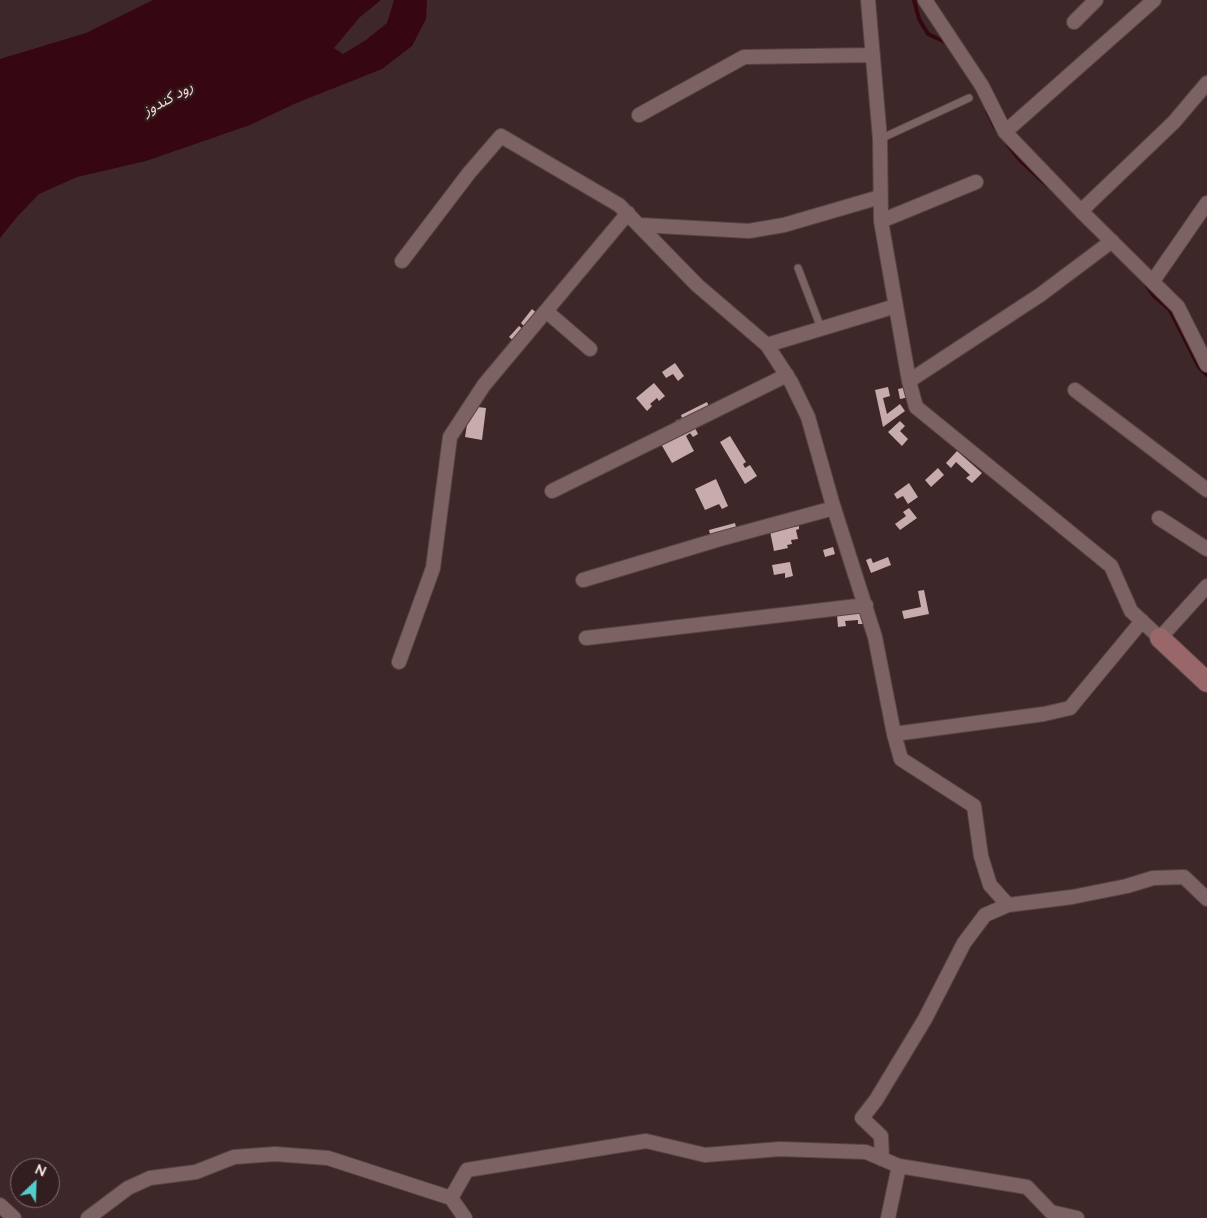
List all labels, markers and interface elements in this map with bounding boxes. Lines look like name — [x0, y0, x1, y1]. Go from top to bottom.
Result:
water label: رود کندوز — [140, 78, 196, 120]
north arrow — [10, 1158, 60, 1208]
text: N — [32, 1160, 49, 1181]

